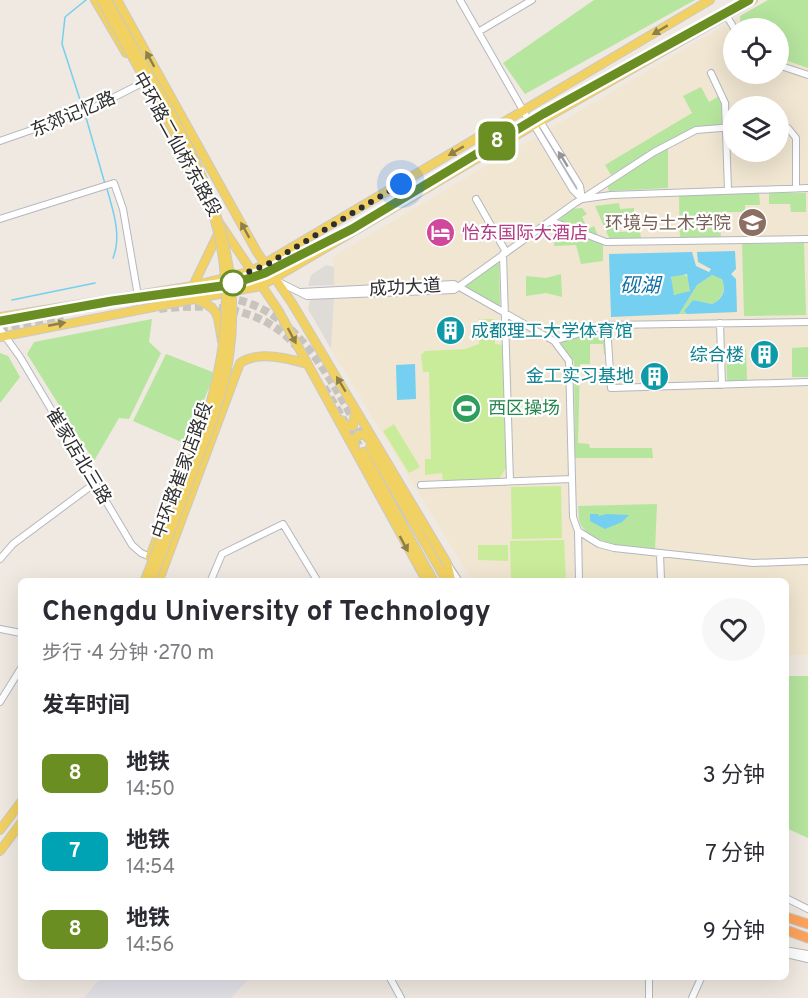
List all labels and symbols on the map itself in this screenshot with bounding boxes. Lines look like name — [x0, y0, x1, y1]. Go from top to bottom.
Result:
one-way arrow — [652, 24, 668, 35]
one-way arrow — [145, 50, 155, 67]
street label: 中环路二仙桥东路段 — [126, 68, 225, 221]
street label: 东郊记忆路 — [28, 87, 120, 144]
line badge: 8 — [478, 122, 516, 160]
one-way arrow — [448, 145, 464, 156]
one-way arrow — [557, 151, 568, 167]
your location — [386, 169, 416, 199]
school or university icon: 环境与土木学院 — [736, 207, 768, 239]
place label: 环境与土木学院 — [605, 213, 731, 236]
hotel icon: 怡东国际大酒店 — [425, 217, 457, 249]
one-way arrow — [240, 221, 250, 238]
place label: 怡东国际大酒店 — [462, 223, 588, 246]
unlabelled marker — [220, 270, 246, 296]
water label: 砚湖 — [620, 274, 663, 300]
street label: 成功大道 — [369, 275, 442, 302]
building icon: 成都理工大学体育馆 — [434, 315, 466, 347]
one-way arrow — [48, 319, 67, 328]
place label: 成都理工大学体育馆 — [471, 321, 633, 344]
one-way arrow — [287, 328, 297, 345]
building icon: 综合楼 — [749, 339, 781, 371]
place label: 综合楼 — [690, 345, 744, 368]
building icon: 金工实习基地 — [639, 360, 671, 392]
place label: 金工实习基地 — [526, 366, 634, 389]
one-way arrow — [335, 376, 346, 392]
sports icon: 西区操场 — [451, 392, 483, 424]
place label: 西区操场 — [488, 398, 560, 421]
street label: 中环路崔家店路段 — [148, 399, 219, 542]
street label: 崔家店北三路 — [40, 405, 115, 509]
one-way arrow — [399, 536, 409, 553]

